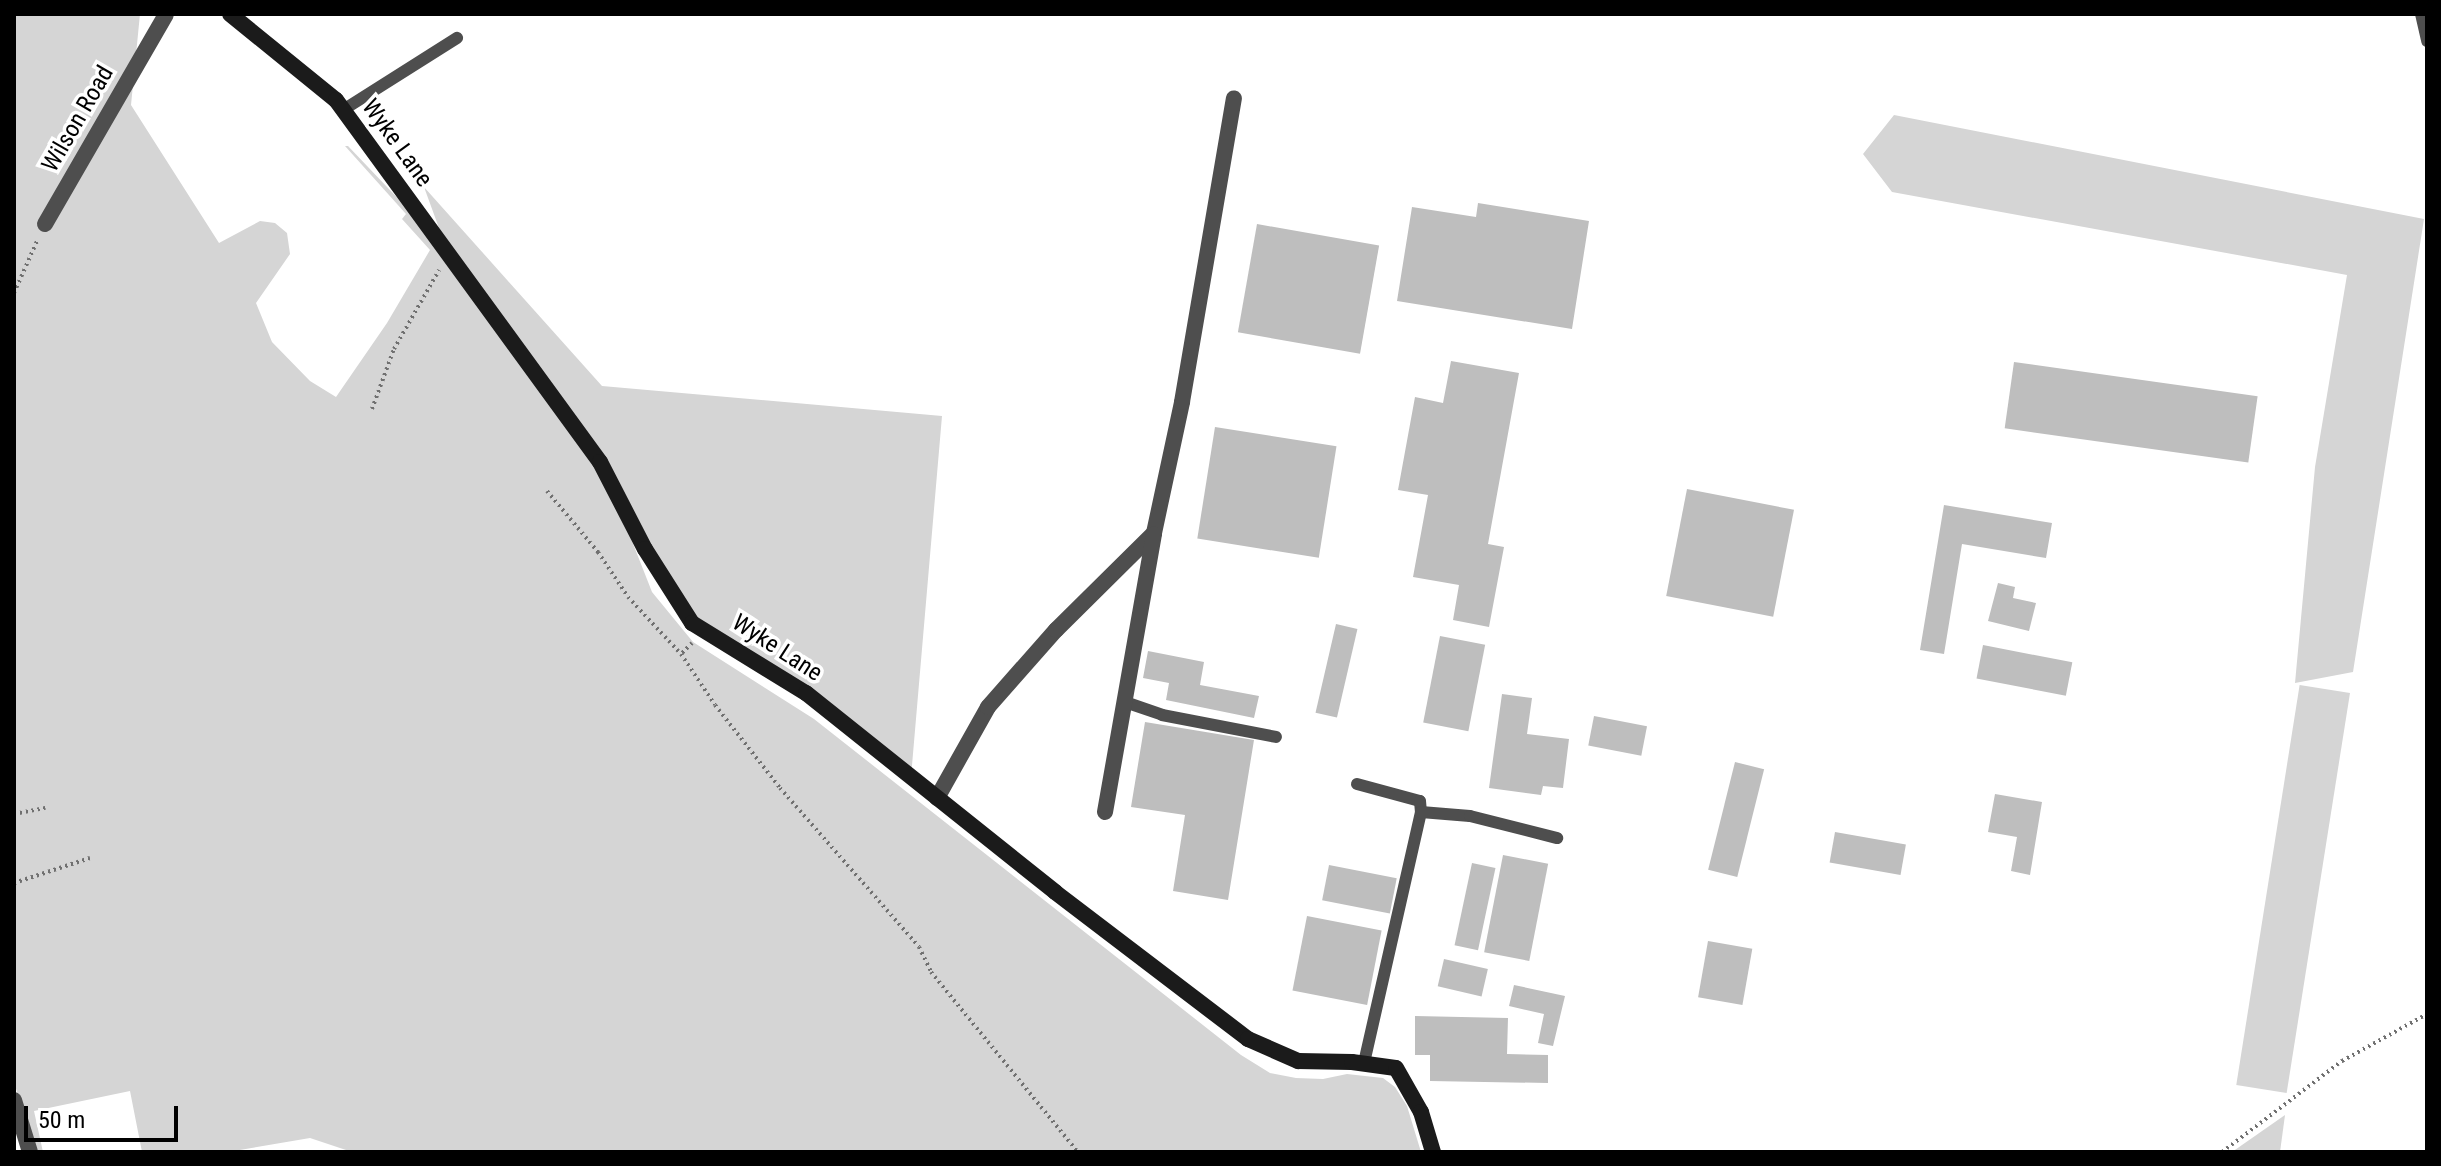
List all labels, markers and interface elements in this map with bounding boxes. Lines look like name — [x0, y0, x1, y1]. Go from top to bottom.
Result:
street label: Wilson Road — [36, 61, 120, 177]
street label: Wyke Lane — [356, 94, 438, 192]
street label: Wyke Lane — [727, 608, 827, 688]
scale bar — [28, 1090, 182, 1140]
text: 50 m — [38, 1106, 85, 1134]

